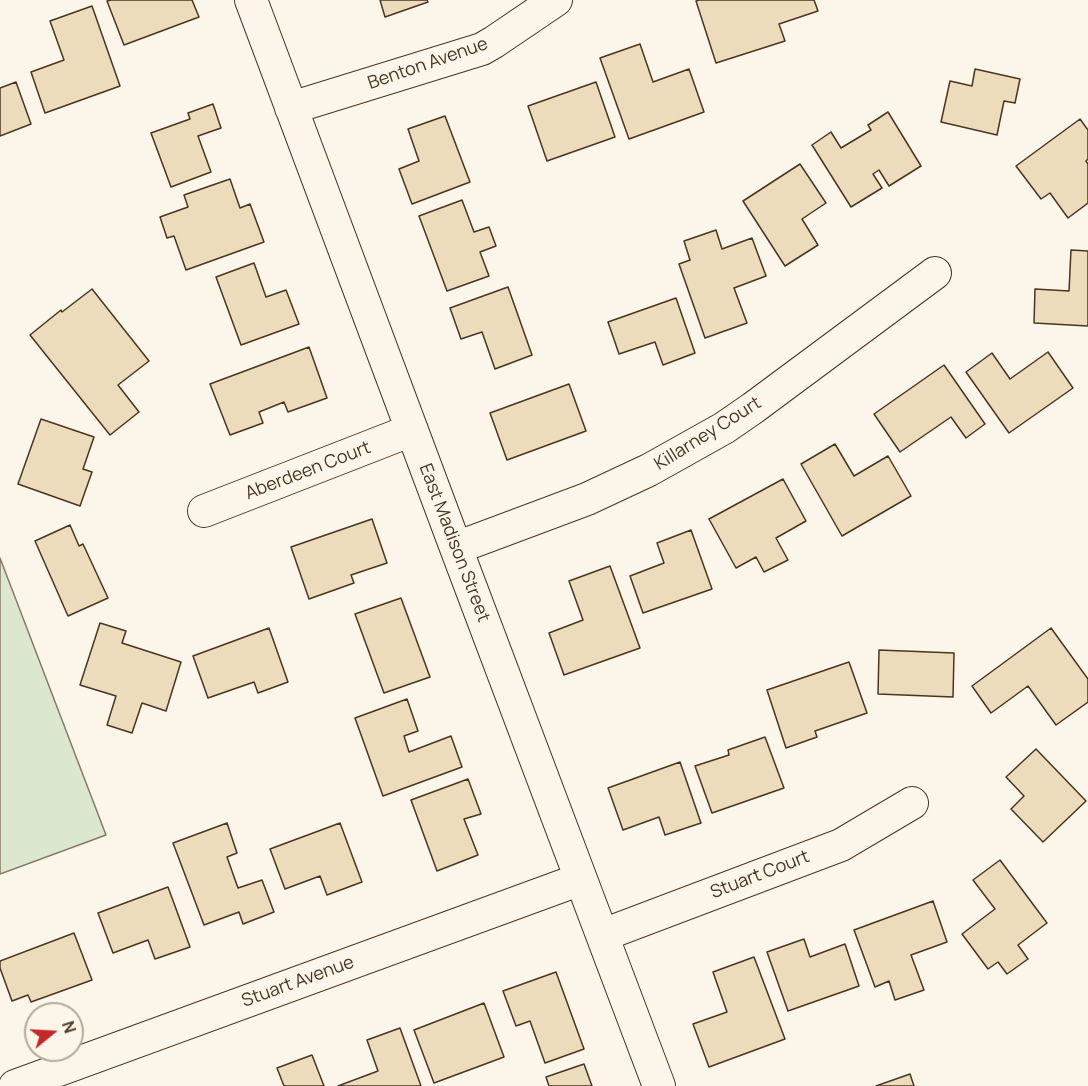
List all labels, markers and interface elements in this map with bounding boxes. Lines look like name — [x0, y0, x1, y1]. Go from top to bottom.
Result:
street label: Benton Avenue — [365, 33, 491, 95]
street label: Killarney Court — [651, 393, 765, 475]
street label: Aberdeen Court — [242, 437, 374, 505]
street label: East Madison Street — [414, 461, 494, 625]
street label: Stuart Court — [707, 846, 813, 904]
street label: Stuart Avenue — [239, 952, 357, 1012]
north arrow — [24, 1002, 84, 1062]
text: N — [57, 1018, 81, 1036]

